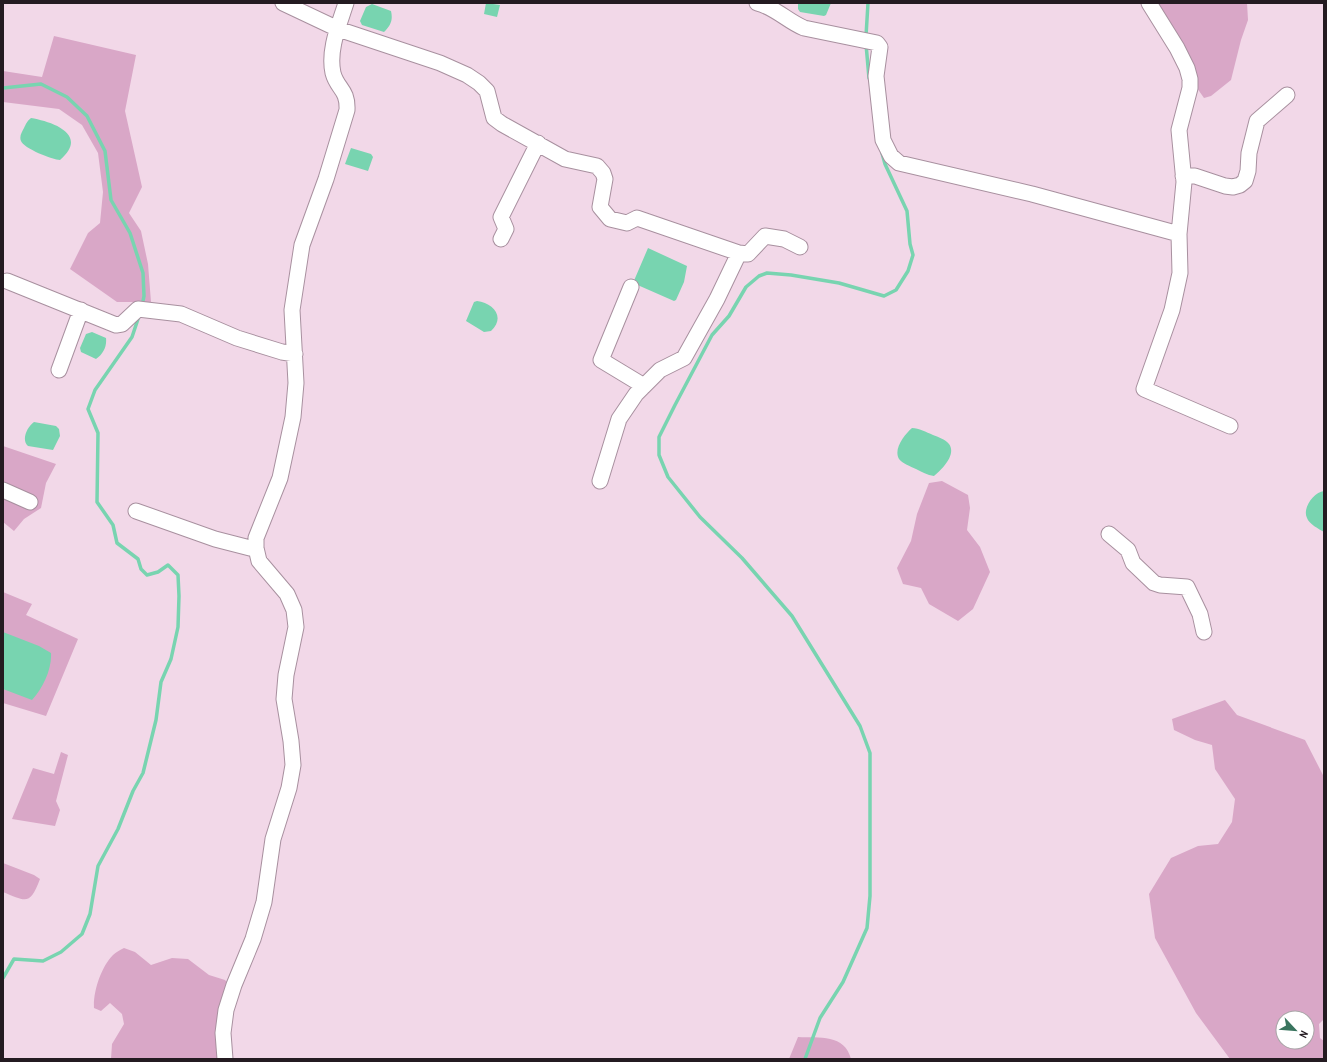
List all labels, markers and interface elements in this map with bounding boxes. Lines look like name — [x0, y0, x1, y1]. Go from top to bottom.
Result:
north arrow — [1275, 1010, 1315, 1050]
text: N — [1296, 1028, 1312, 1040]

